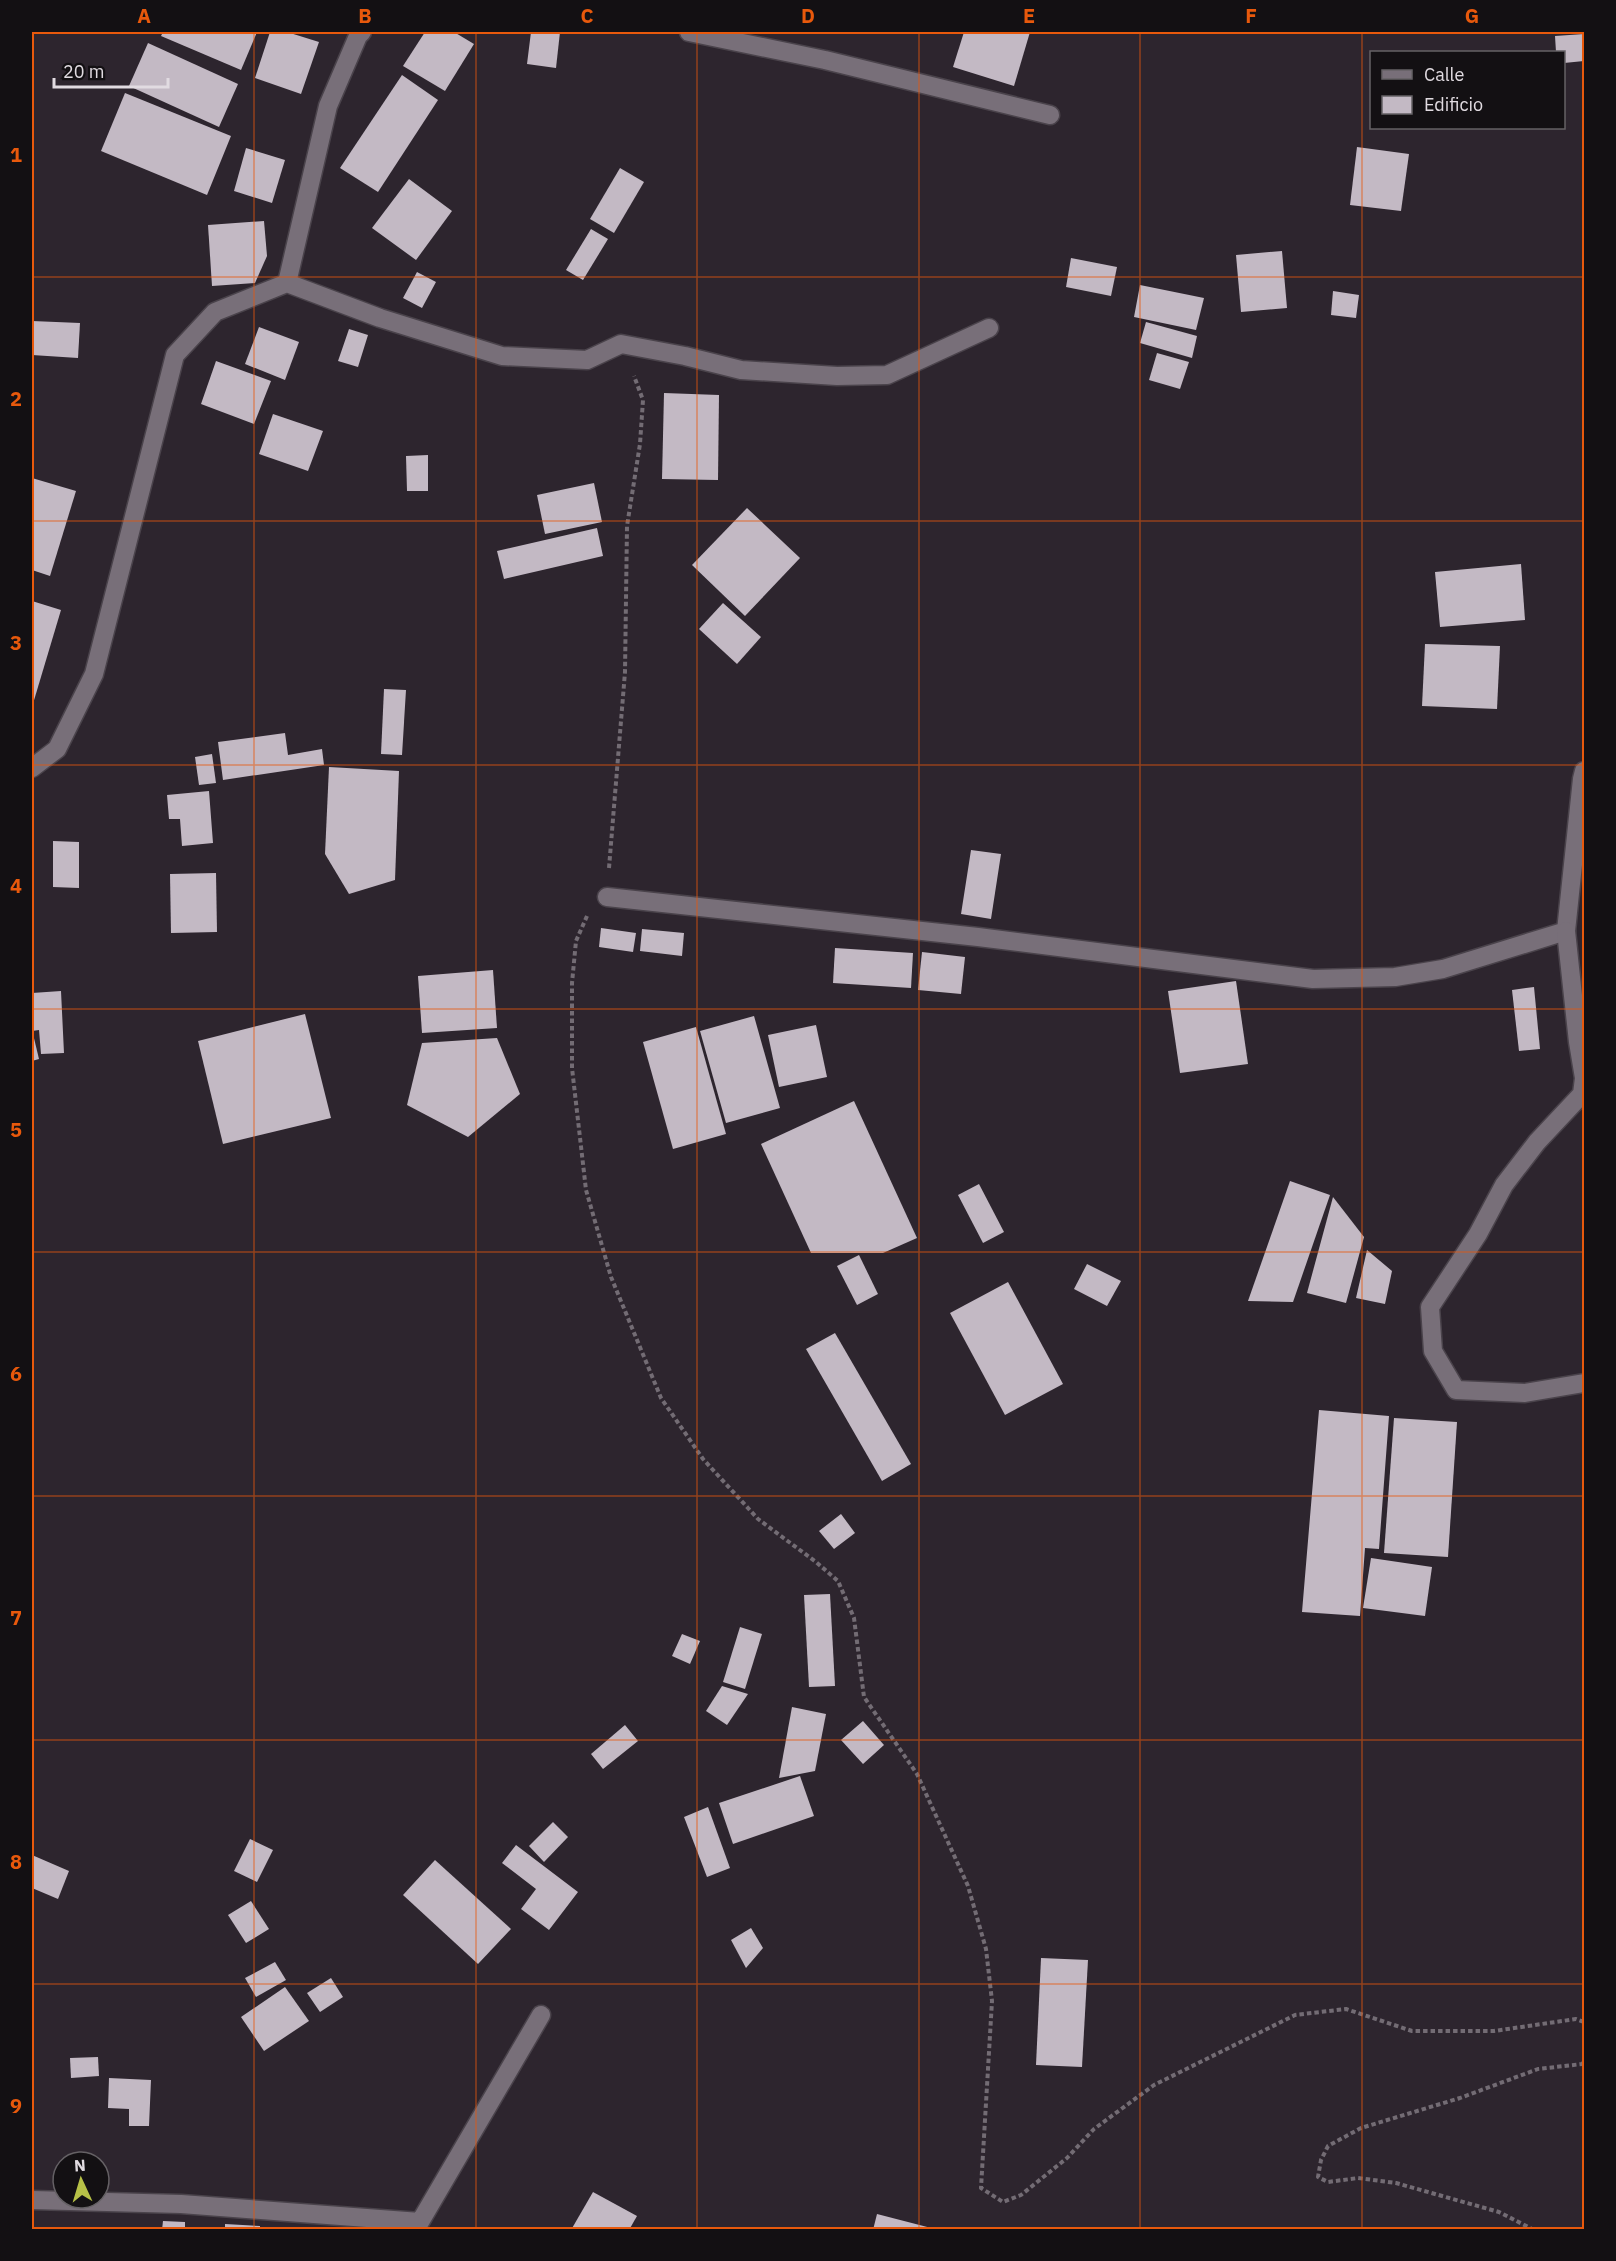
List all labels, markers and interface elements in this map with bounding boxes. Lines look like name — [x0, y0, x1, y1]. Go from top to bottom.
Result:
text: A — [137, 2, 151, 29]
text: B — [358, 2, 372, 29]
text: C — [580, 2, 594, 29]
text: D — [801, 2, 815, 29]
text: E — [1023, 2, 1035, 29]
text: F — [1245, 2, 1257, 29]
text: G — [1465, 2, 1479, 29]
scale bar — [54, 51, 168, 89]
legend — [1370, 51, 1565, 129]
text: 20 m — [63, 60, 105, 83]
text: Calle — [1424, 63, 1464, 86]
text: Edificio — [1424, 93, 1483, 116]
text: 1 — [10, 141, 22, 168]
text: 2 — [10, 385, 22, 412]
text: 3 — [10, 629, 22, 656]
text: 4 — [10, 872, 22, 899]
text: 5 — [10, 1116, 22, 1143]
text: 6 — [10, 1360, 22, 1387]
text: 7 — [10, 1604, 22, 1631]
text: 8 — [10, 1848, 22, 1875]
text: 9 — [10, 2092, 22, 2119]
north arrow — [51, 2150, 111, 2210]
text: N — [73, 2155, 86, 2175]

